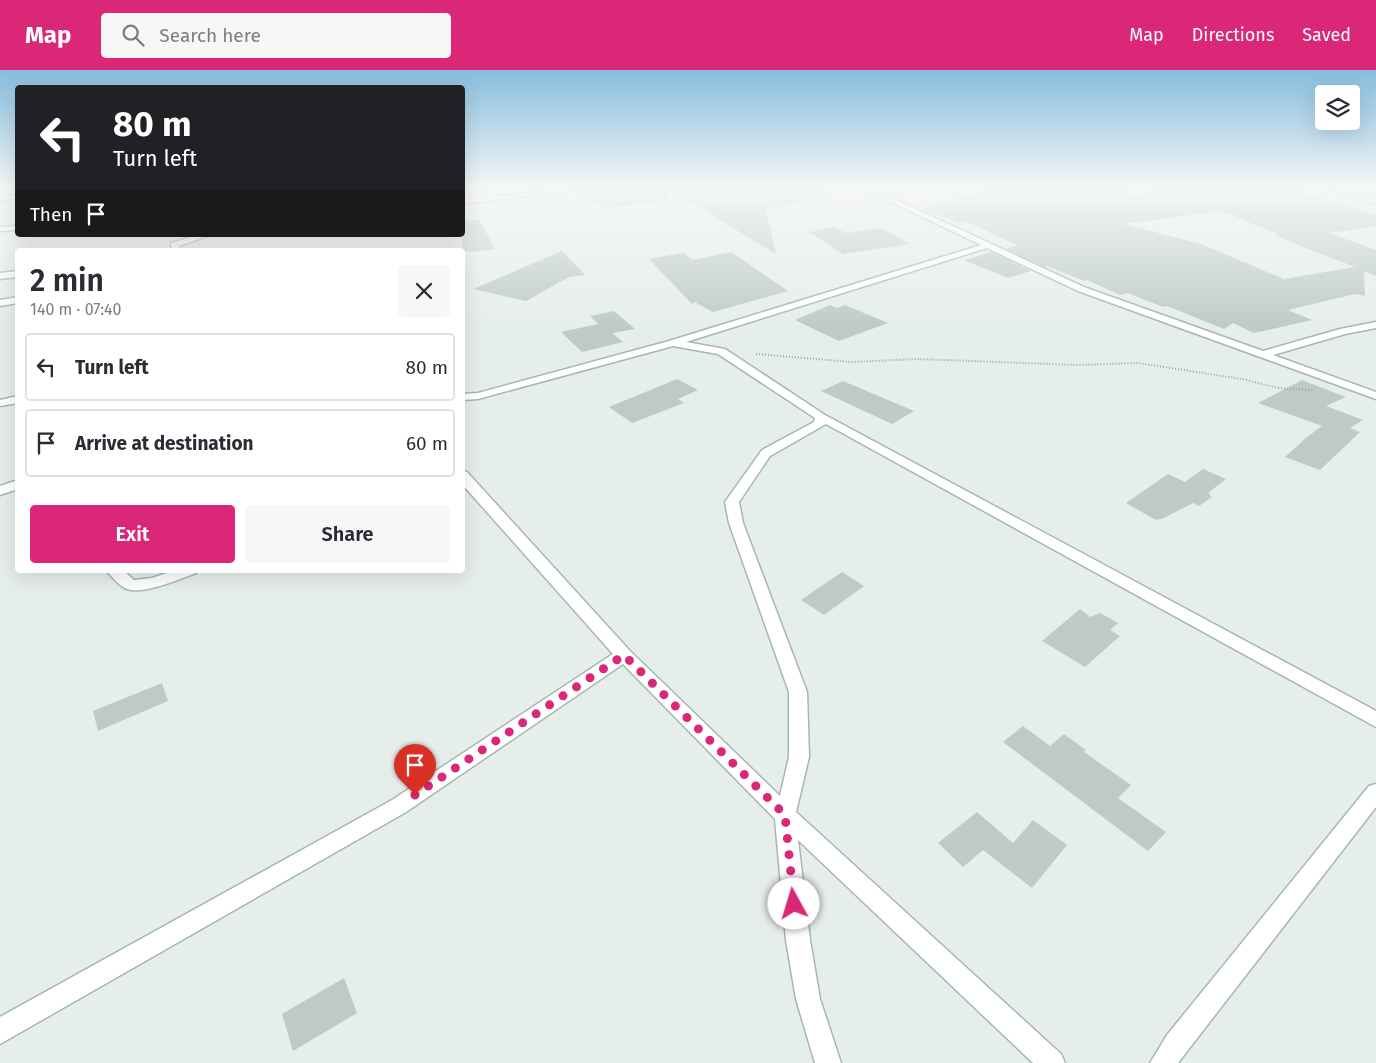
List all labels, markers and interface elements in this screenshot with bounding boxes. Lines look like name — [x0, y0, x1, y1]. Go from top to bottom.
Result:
search box — [101, 13, 451, 58]
text: Map — [25, 21, 71, 49]
icon: search — [119, 21, 147, 49]
text: Search here — [159, 24, 261, 47]
text: Map — [1129, 24, 1164, 46]
text: Directions — [1192, 24, 1274, 46]
text: Saved — [1302, 24, 1351, 46]
map controls — [1315, 85, 1360, 130]
button: layers — [1315, 85, 1360, 130]
text: 80 m — [113, 103, 192, 145]
icon: left — [30, 105, 95, 170]
text: Turn left — [113, 145, 197, 172]
icon: arrive — [82, 200, 110, 228]
text: Then — [30, 203, 72, 226]
text: 2 min — [30, 263, 104, 299]
button: close — [398, 265, 450, 317]
text: 140 m · 07:40 — [30, 300, 122, 319]
icon: left — [32, 353, 60, 381]
text: Turn left — [75, 356, 149, 379]
text: 80 m — [406, 356, 448, 379]
icon: arrive — [32, 429, 60, 457]
text: Arrive at destination — [75, 432, 254, 455]
text: 60 m — [406, 432, 448, 455]
button: Exit — [30, 505, 235, 563]
button: Share — [245, 505, 450, 563]
pin — [394, 744, 436, 795]
icon: arrive — [401, 751, 429, 779]
position arrow — [767, 877, 819, 929]

